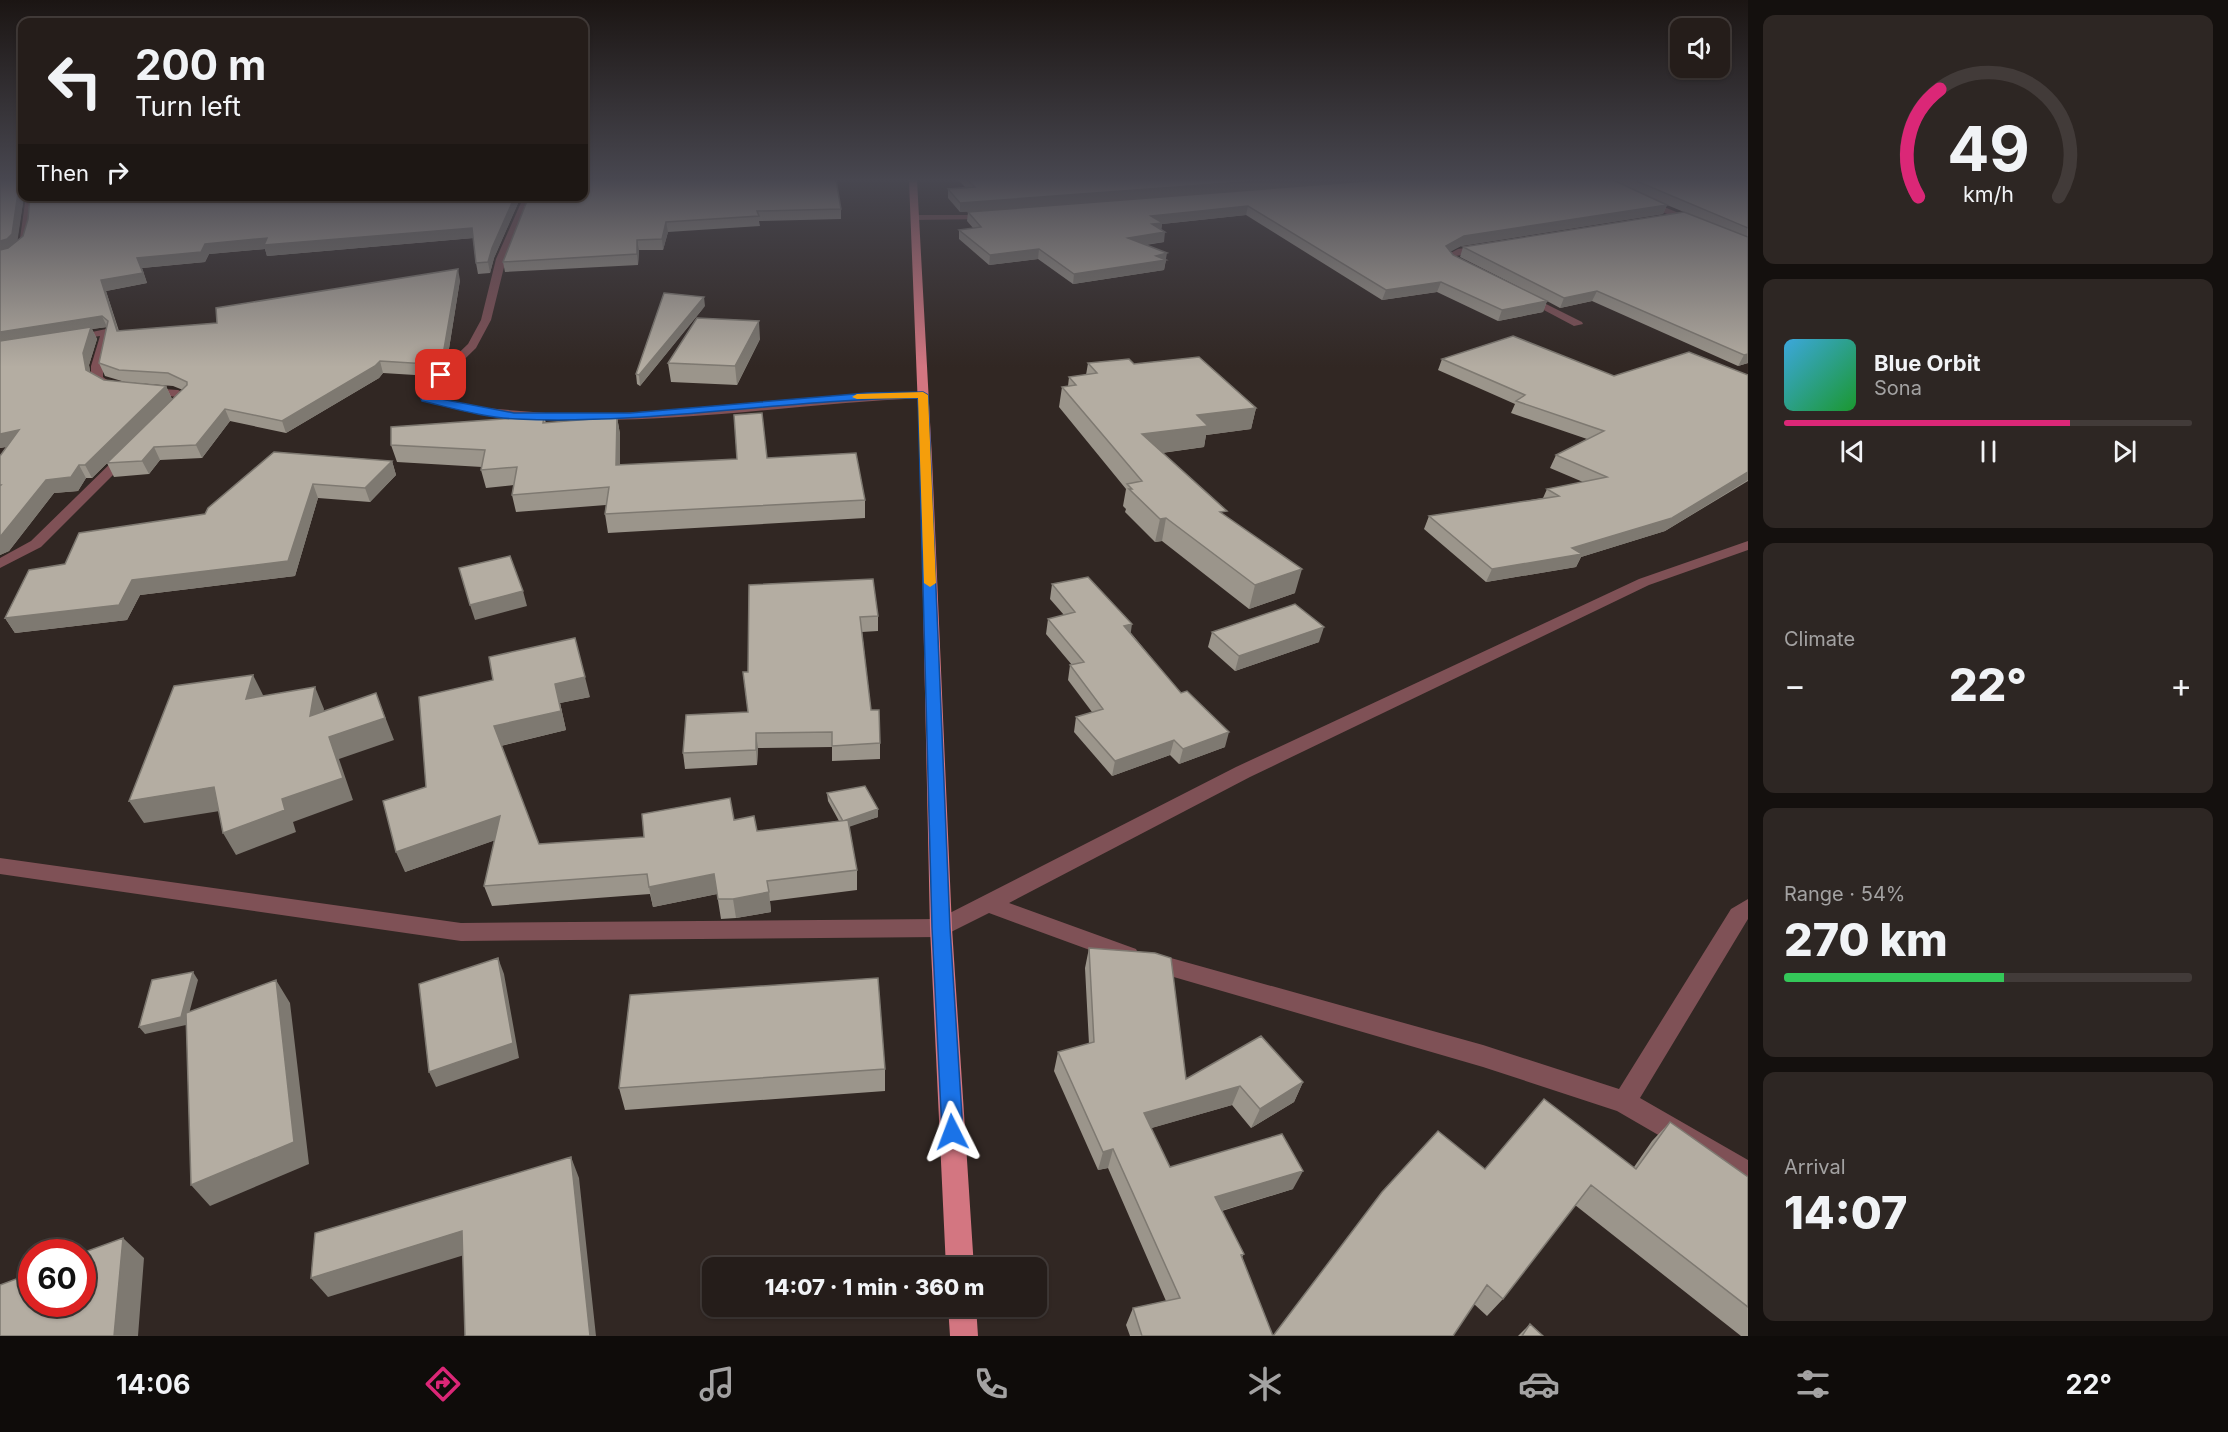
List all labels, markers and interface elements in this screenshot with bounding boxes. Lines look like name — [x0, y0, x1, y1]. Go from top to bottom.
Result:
map controls — [1670, 18, 1730, 78]
button: sound — [1670, 18, 1730, 78]
text: 200 m — [135, 39, 266, 90]
icon: left — [36, 42, 114, 120]
text: Turn left — [135, 90, 241, 123]
text: 49 — [1947, 111, 2029, 186]
icon: right — [101, 156, 134, 189]
text: Then — [36, 160, 89, 186]
text: km/h — [1963, 181, 2013, 207]
pin — [415, 349, 466, 400]
text: Blue Orbit — [1874, 350, 1981, 376]
icon: arrive — [424, 358, 457, 391]
text: Sona — [1874, 376, 1922, 400]
icon: previous — [1836, 435, 1869, 468]
icon: pause — [1972, 435, 2005, 468]
icon: next — [2108, 435, 2141, 468]
text: Climate — [1784, 627, 1855, 651]
text: 22° — [1949, 657, 2027, 712]
text: − — [1784, 665, 1806, 705]
text: + — [2170, 665, 2192, 705]
text: Range · 54% — [1784, 882, 1905, 906]
text: 270 km — [1784, 912, 1948, 967]
position arrow — [920, 1100, 984, 1164]
text: Arrival — [1784, 1155, 1846, 1179]
text: 14:07 — [1784, 1185, 1907, 1240]
speed limit sign: 60 — [18, 1239, 96, 1317]
text: 14:07 · 1 min · 360 m — [765, 1274, 984, 1300]
icon: directions — [422, 1363, 464, 1405]
icon: music — [696, 1363, 738, 1405]
icon: phone — [970, 1363, 1012, 1405]
icon: climate — [1244, 1363, 1286, 1405]
icon: car — [1518, 1363, 1560, 1405]
icon: filters — [1792, 1363, 1834, 1405]
text: 14:06 — [116, 1368, 191, 1401]
text: 22° — [2066, 1368, 2112, 1401]

